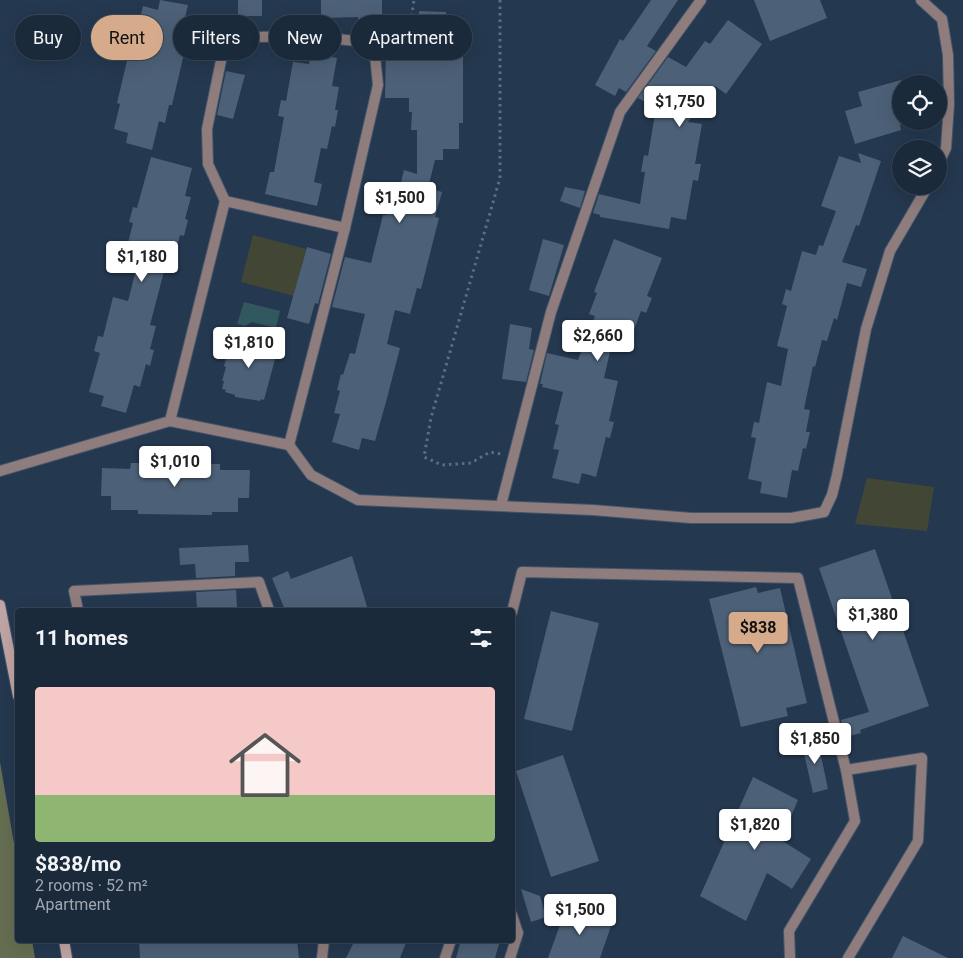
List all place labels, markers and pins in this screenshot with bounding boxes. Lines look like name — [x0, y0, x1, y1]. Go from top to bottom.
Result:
pin: $1,750 — [639, 86, 721, 128]
pin: $1,500 — [359, 182, 441, 224]
pin: $1,180 — [101, 240, 183, 283]
pin: $2,660 — [557, 320, 639, 362]
pin: $1,810 — [208, 326, 290, 369]
pin: $1,010 — [134, 446, 216, 488]
pin: $1,380 — [832, 598, 914, 641]
pin: $838 — [728, 612, 788, 654]
pin: $1,850 — [774, 722, 856, 765]
pin: $1,820 — [714, 808, 796, 851]
pin: $1,500 — [539, 894, 621, 936]

